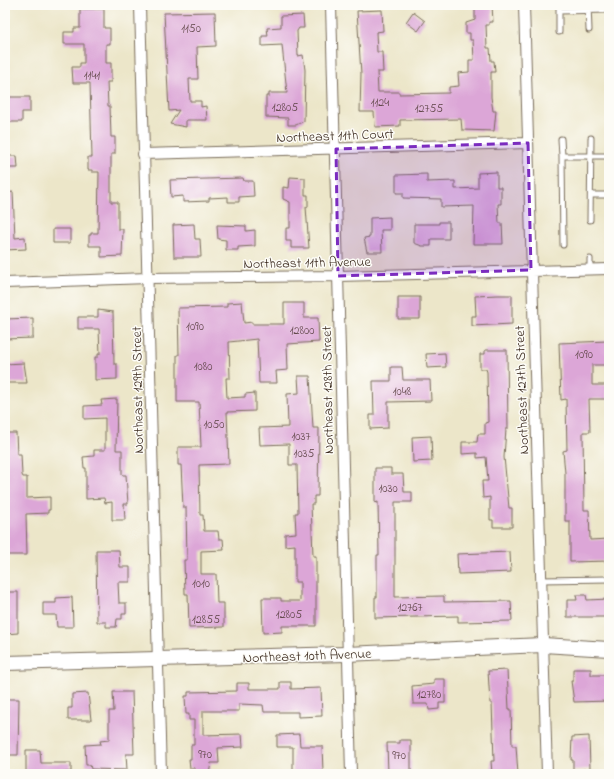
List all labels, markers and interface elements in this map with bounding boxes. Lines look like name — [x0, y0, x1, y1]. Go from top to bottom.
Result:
house number: 1150 — [181, 20, 201, 38]
house number: 1141 — [84, 67, 100, 85]
house number: 1124 — [371, 94, 389, 112]
house number: 12805 — [272, 99, 298, 117]
house number: 12755 — [415, 100, 443, 118]
street label: Northeast 11th Court — [276, 124, 394, 149]
street label: Northeast 11th Avenue — [243, 252, 372, 275]
house number: 1090 — [186, 318, 204, 336]
house number: 12800 — [290, 322, 314, 340]
street label: Northeast 128th Street — [317, 325, 340, 454]
street label: Northeast 127th Street — [510, 325, 535, 455]
street label: Northeast 129th Street — [127, 326, 150, 454]
house number: 1090 — [575, 346, 593, 364]
house number: 1080 — [194, 358, 212, 376]
house number: 1048 — [393, 383, 412, 401]
house number: 1050 — [203, 416, 225, 434]
house number: 1037 — [292, 428, 311, 446]
house number: 1035 — [294, 445, 315, 463]
house number: 1030 — [378, 480, 398, 498]
house number: 1010 — [192, 575, 210, 593]
house number: 12767 — [398, 599, 423, 617]
house number: 12805 — [276, 606, 302, 624]
house number: 12855 — [192, 611, 220, 629]
street label: Northeast 10th Avenue — [242, 644, 373, 669]
house number: 12780 — [417, 686, 441, 704]
house number: 970 — [198, 746, 212, 764]
house number: 970 — [392, 747, 406, 765]

